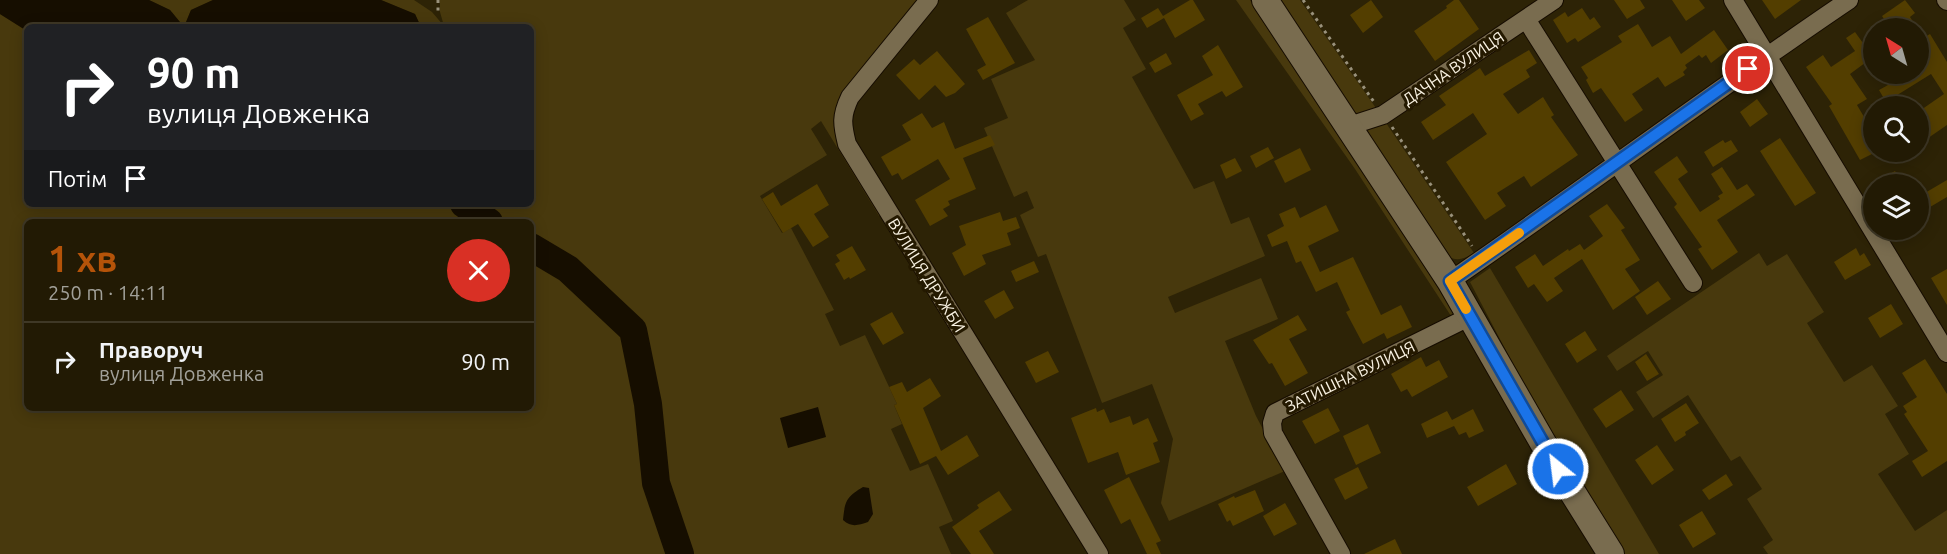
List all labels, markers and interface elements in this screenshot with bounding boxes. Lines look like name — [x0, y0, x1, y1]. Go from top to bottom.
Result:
north arrow — [1863, 18, 1929, 84]
map controls — [1863, 18, 1929, 240]
street label: ДАЧНА ВУЛИЦЯ — [1399, 27, 1507, 109]
pin — [1722, 43, 1773, 94]
icon: right — [48, 48, 126, 126]
text: 90 m — [147, 49, 241, 96]
icon: arrive — [1731, 52, 1764, 85]
button: search — [1863, 96, 1929, 162]
text: вулиця Довженка — [147, 98, 370, 128]
icon: arrive — [119, 162, 152, 195]
text: Потім — [48, 166, 107, 191]
button: layers — [1863, 174, 1929, 240]
street label: ВУЛИЦЯ ДРУЖБИ — [885, 215, 969, 335]
text: 1 хв — [48, 238, 117, 279]
button: close — [447, 239, 510, 302]
text: 250 m · 14:11 — [48, 281, 168, 304]
text: Праворуч — [99, 337, 203, 362]
street label: ЗАТИШНА ВУЛИЦЯ — [1282, 337, 1418, 415]
icon: right — [48, 345, 81, 378]
text: 90 m — [461, 349, 510, 374]
text: вулиця Довженка — [99, 362, 264, 385]
position arrow — [1526, 437, 1590, 501]

